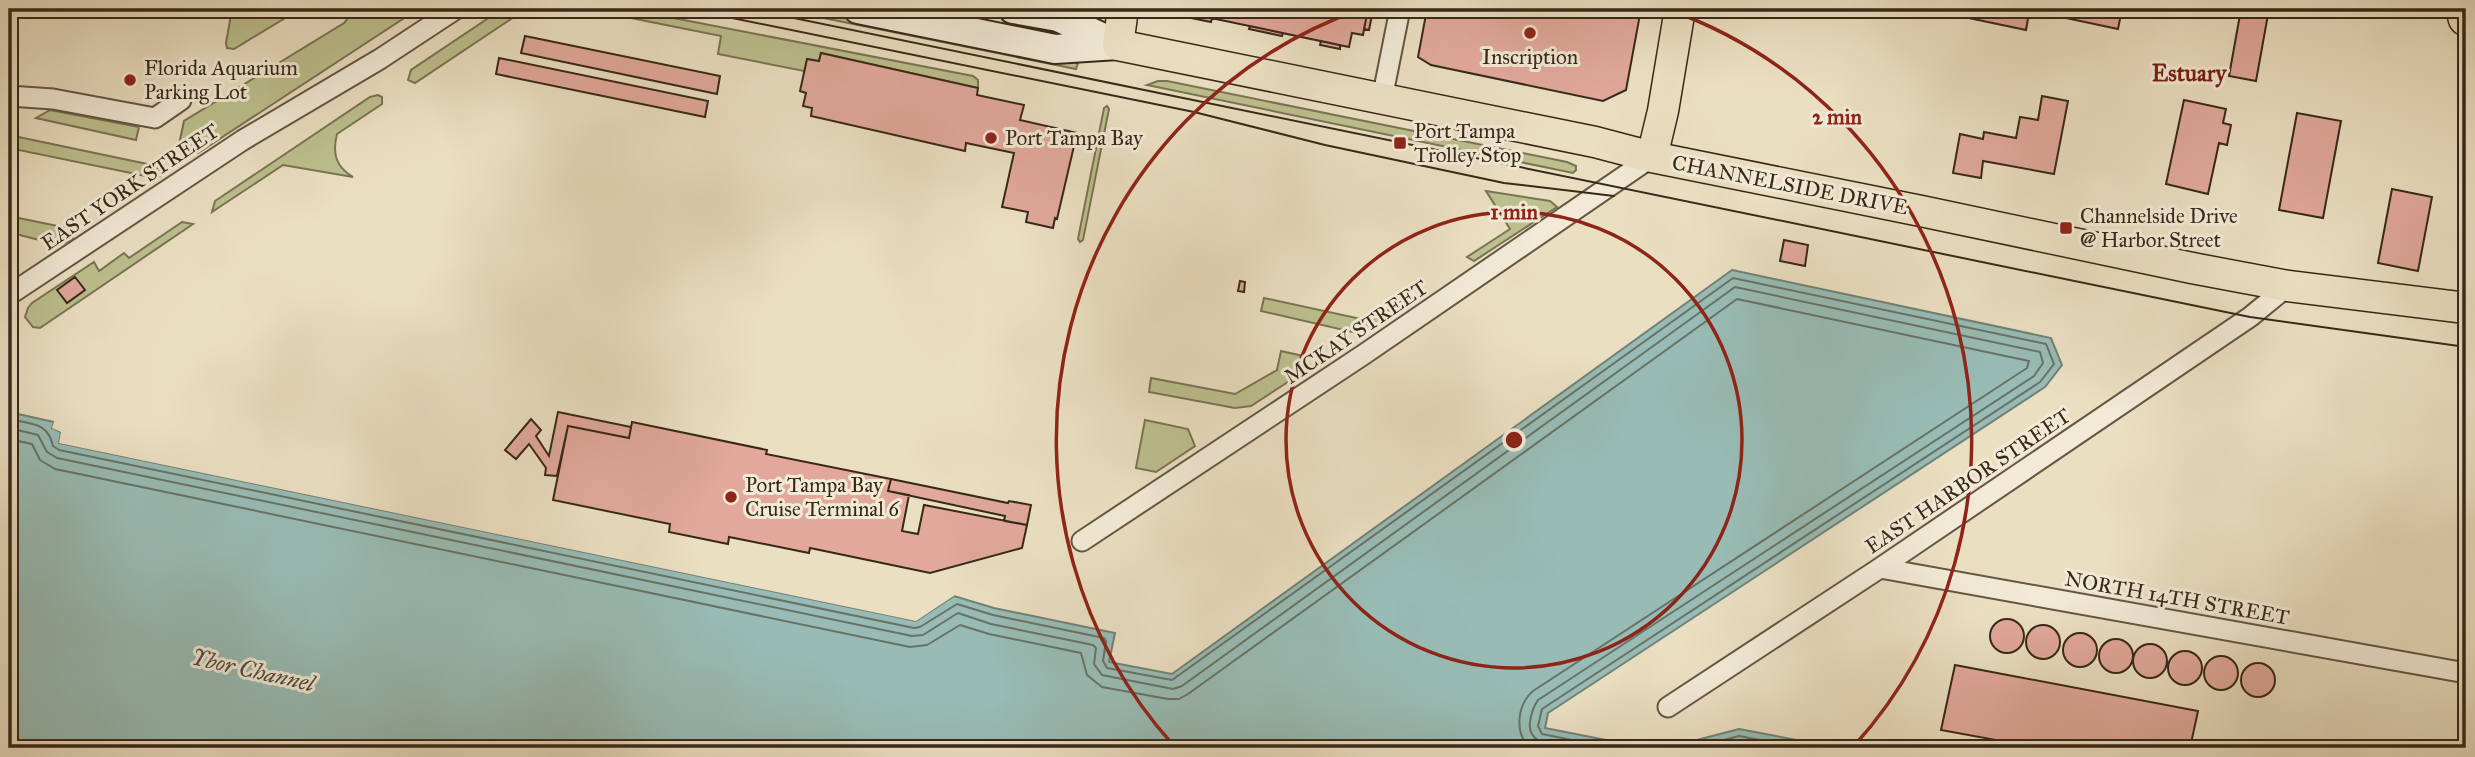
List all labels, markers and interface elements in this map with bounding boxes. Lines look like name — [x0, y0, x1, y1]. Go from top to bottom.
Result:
marker: Inscription — [1522, 25, 1538, 41]
place label: Inscription — [1482, 44, 1578, 70]
place label: Florida Aquarium Parking Lot — [144, 55, 298, 105]
district label: Estuary — [2152, 59, 2227, 88]
marker: Florida Aquarium Parking Lot — [122, 72, 138, 88]
text: 2 min — [1812, 104, 1862, 130]
street label: EAST YORK STREET — [36, 118, 224, 256]
place label: Port Tampa Trolley Stop — [1414, 118, 1521, 168]
place label: Port Tampa Bay — [1005, 125, 1144, 151]
marker: Port Tampa Bay — [983, 130, 999, 146]
marker: Port Tampa Trolley Stop — [1392, 135, 1408, 151]
street label: CHANNELSIDE DRIVE — [1670, 149, 1910, 221]
text: 1 min — [1490, 199, 1538, 225]
place label: Channelside Drive @ Harbor Street — [2080, 203, 2238, 253]
marker: Channelside Drive @ Harbor Street — [2058, 220, 2074, 236]
street label: MCKAY STREET — [1279, 274, 1433, 390]
street label: EAST HARBOR STREET — [1860, 403, 2076, 559]
centre of rings — [1502, 428, 1526, 452]
place label: Port Tampa Bay Cruise Terminal 6 — [745, 472, 900, 522]
marker: Port Tampa Bay Cruise Terminal 6 — [723, 489, 739, 505]
street label: NORTH 14TH STREET — [2063, 565, 2291, 631]
water label: Ybor Channel — [189, 642, 319, 698]

